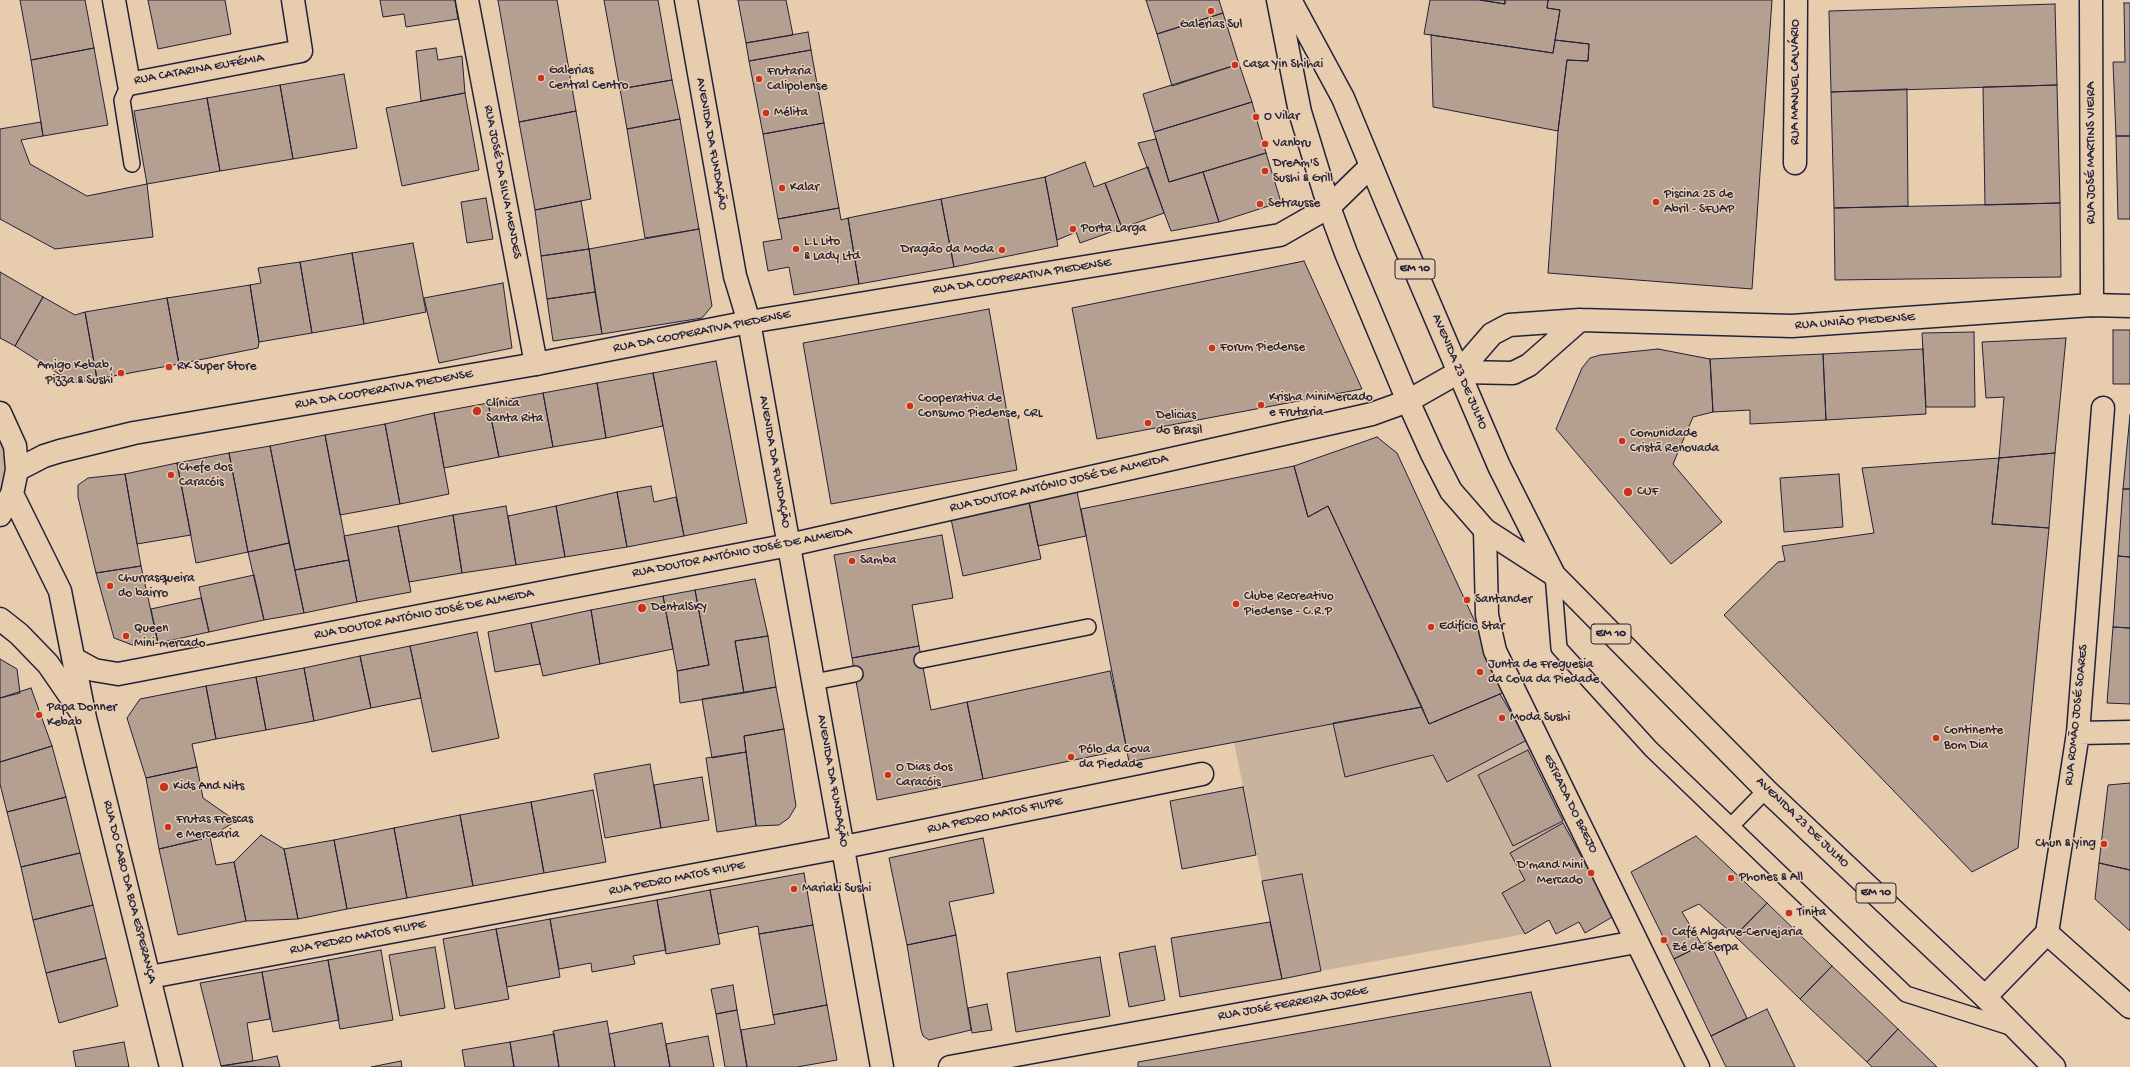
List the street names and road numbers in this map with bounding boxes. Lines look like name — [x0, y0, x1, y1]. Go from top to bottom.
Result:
street label: RUA MANUEL CALVÁRIO — [1788, 19, 1804, 145]
street label: RUA CATARINA EUFÉMIA — [133, 51, 265, 89]
street label: AVENIDA DA FUNDAÇÃO — [692, 76, 730, 212]
street label: RUA JOSÉ MARTINS VIEIRA — [2084, 82, 2100, 224]
street label: RUA JOSÉ DA SILVA MENDES — [479, 104, 525, 260]
street label: RUA DA COOPERATIVA PIEDENSE — [932, 255, 1112, 299]
road number: EM 10 — [1395, 259, 1435, 279]
street label: RUA DA COOPERATIVA PIEDENSE — [612, 307, 792, 357]
street label: RUA UNIÃO PIEDENSE — [1794, 310, 1916, 334]
street label: AVENIDA 23 DE JULHO — [1428, 312, 1490, 432]
street label: RUA DA COOPERATIVA PIEDENSE — [294, 367, 474, 413]
street label: AVENIDA DA FUNDAÇÃO — [755, 394, 793, 530]
street label: RUA DOUTOR ANTÓNIO JOSÉ DE ALMEIDA — [948, 451, 1170, 517]
street label: RUA DOUTOR ANTÓNIO JOSÉ DE ALMEIDA — [631, 524, 853, 582]
street label: RUA DOUTOR ANTÓNIO JOSÉ DE ALMEIDA — [313, 586, 535, 644]
road number: EM 10 — [1591, 624, 1631, 644]
street label: RUA ROMÃO JOSÉ SOARES — [2062, 644, 2092, 786]
street label: AVENIDA DA FUNDAÇÃO — [813, 713, 851, 849]
street label: ESTRADA DO BREJO — [1539, 752, 1601, 856]
street label: AVENIDA 23 DE JULHO — [1752, 774, 1852, 872]
street label: RUA PEDRO MATOS FILIPE — [926, 794, 1064, 838]
street label: RUA DO CABO DA BOA ESPERANÇA — [99, 799, 159, 985]
street label: RUA PEDRO MATOS FILIPE — [608, 858, 746, 900]
road number: EM 10 — [1856, 883, 1896, 903]
street label: RUA PEDRO MATOS FILIPE — [289, 917, 427, 959]
street label: RUA JOSÉ FERREIRA JORGE — [1217, 983, 1369, 1025]

